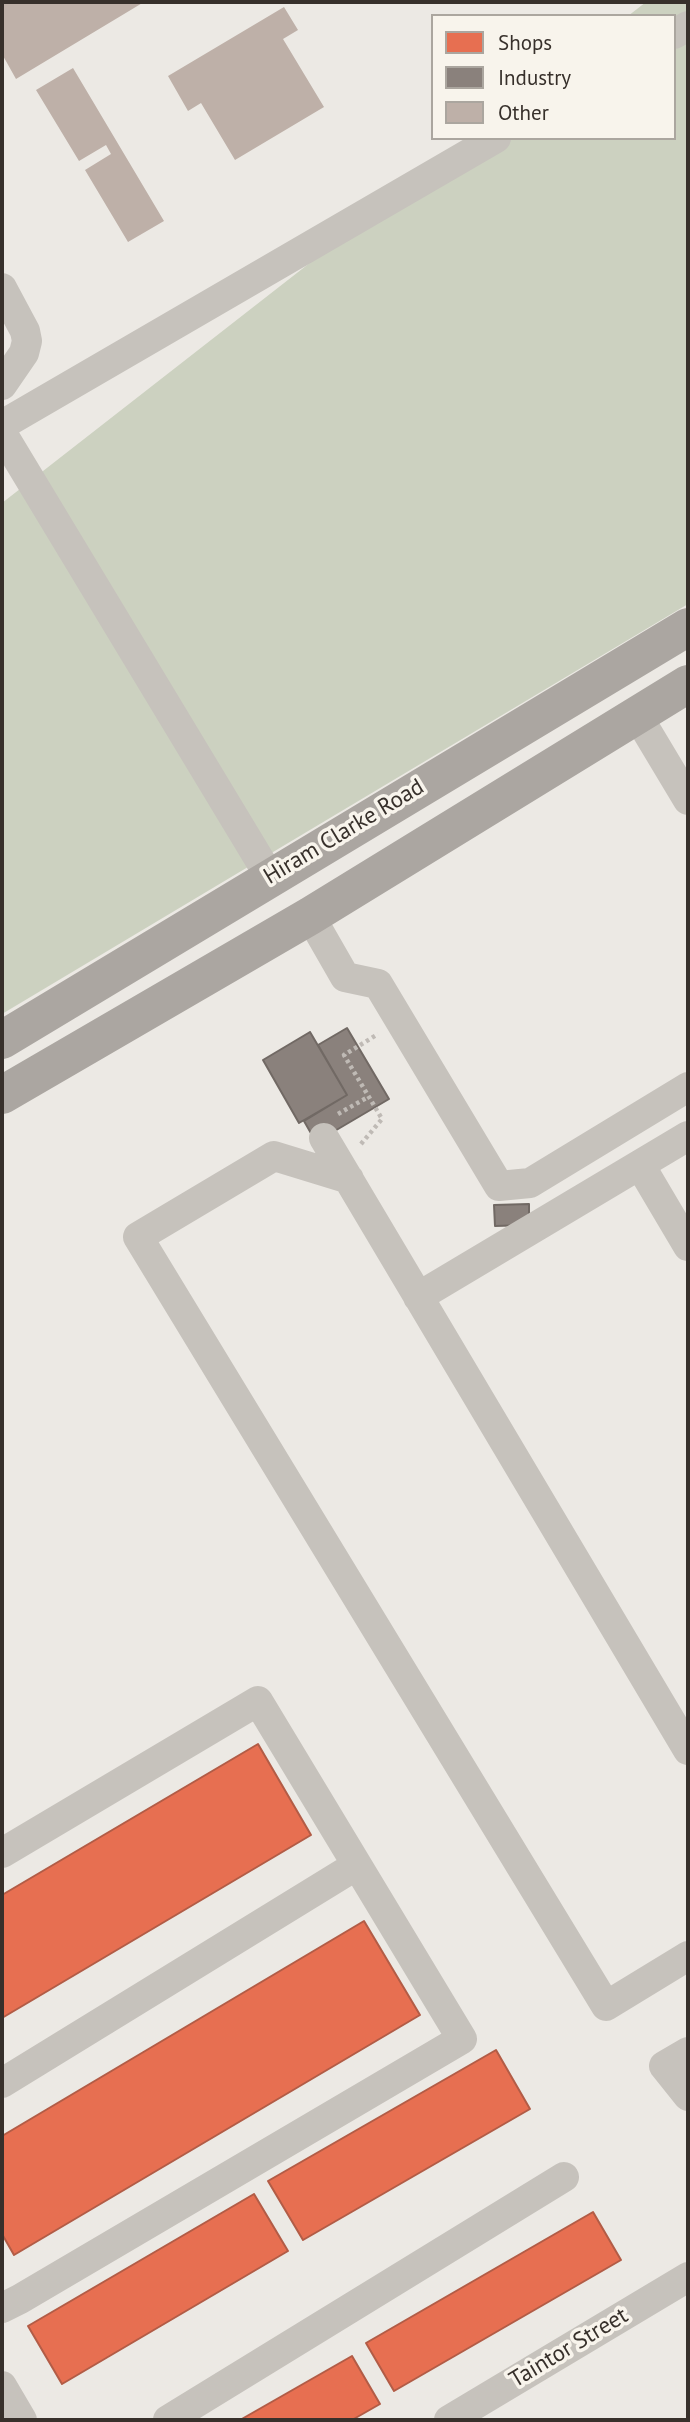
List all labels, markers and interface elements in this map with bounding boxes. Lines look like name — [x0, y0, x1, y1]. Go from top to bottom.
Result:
legend — [431, 14, 676, 140]
text: Shops — [498, 29, 552, 56]
text: Industry — [498, 64, 571, 91]
text: Other — [498, 99, 549, 126]
street label: Hiram Clarke Road — [259, 773, 429, 891]
street label: Taintor Street — [505, 2302, 633, 2394]

